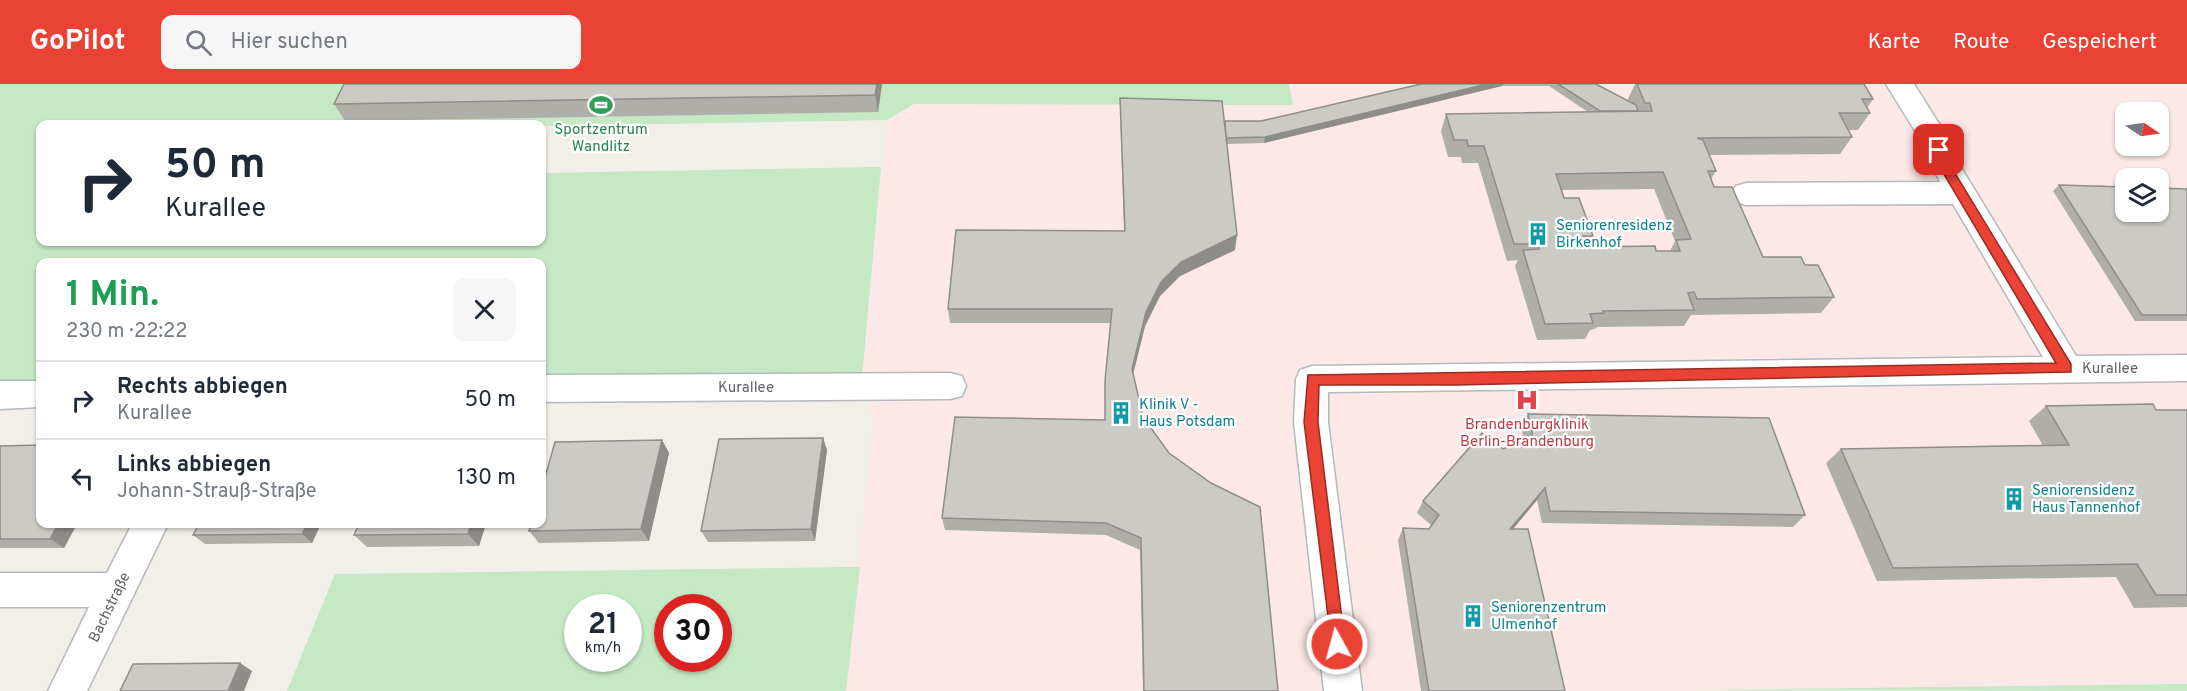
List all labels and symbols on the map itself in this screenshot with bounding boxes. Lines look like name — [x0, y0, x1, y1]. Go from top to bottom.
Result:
sports icon: Sportzentrum Wandlitz — [588, 92, 614, 118]
north arrow — [2115, 102, 2169, 156]
place label: Sportzentrum Wandlitz — [554, 121, 648, 157]
pin — [1913, 124, 1964, 175]
place label: Seniorenresidenz Birkenhof — [1556, 217, 1673, 253]
building icon: Seniorenresidenz Birkenhof — [1525, 221, 1551, 247]
street label: Kurallee — [2082, 360, 2138, 379]
street label: Kurallee — [718, 379, 774, 398]
hospital icon: Brandenburgklinik Berlin-Brandenburg — [1514, 387, 1540, 413]
place label: Klinik V - Haus Potsdam — [1139, 396, 1235, 432]
building icon: Klinik V - Haus Potsdam — [1108, 400, 1134, 426]
place label: Brandenburgklinik Berlin-Brandenburg — [1460, 416, 1594, 452]
place label: Seniorensidenz Haus Tannenhof — [2032, 482, 2140, 518]
building icon: Seniorensidenz Haus Tannenhof — [2001, 486, 2027, 512]
street label: Bachstraße — [85, 569, 135, 646]
speed limit sign: 30 — [654, 594, 732, 672]
place label: Seniorenzentrum Ulmenhof — [1491, 599, 1606, 635]
building icon: Seniorenzentrum Ulmenhof — [1460, 603, 1486, 629]
position arrow — [1305, 612, 1369, 676]

